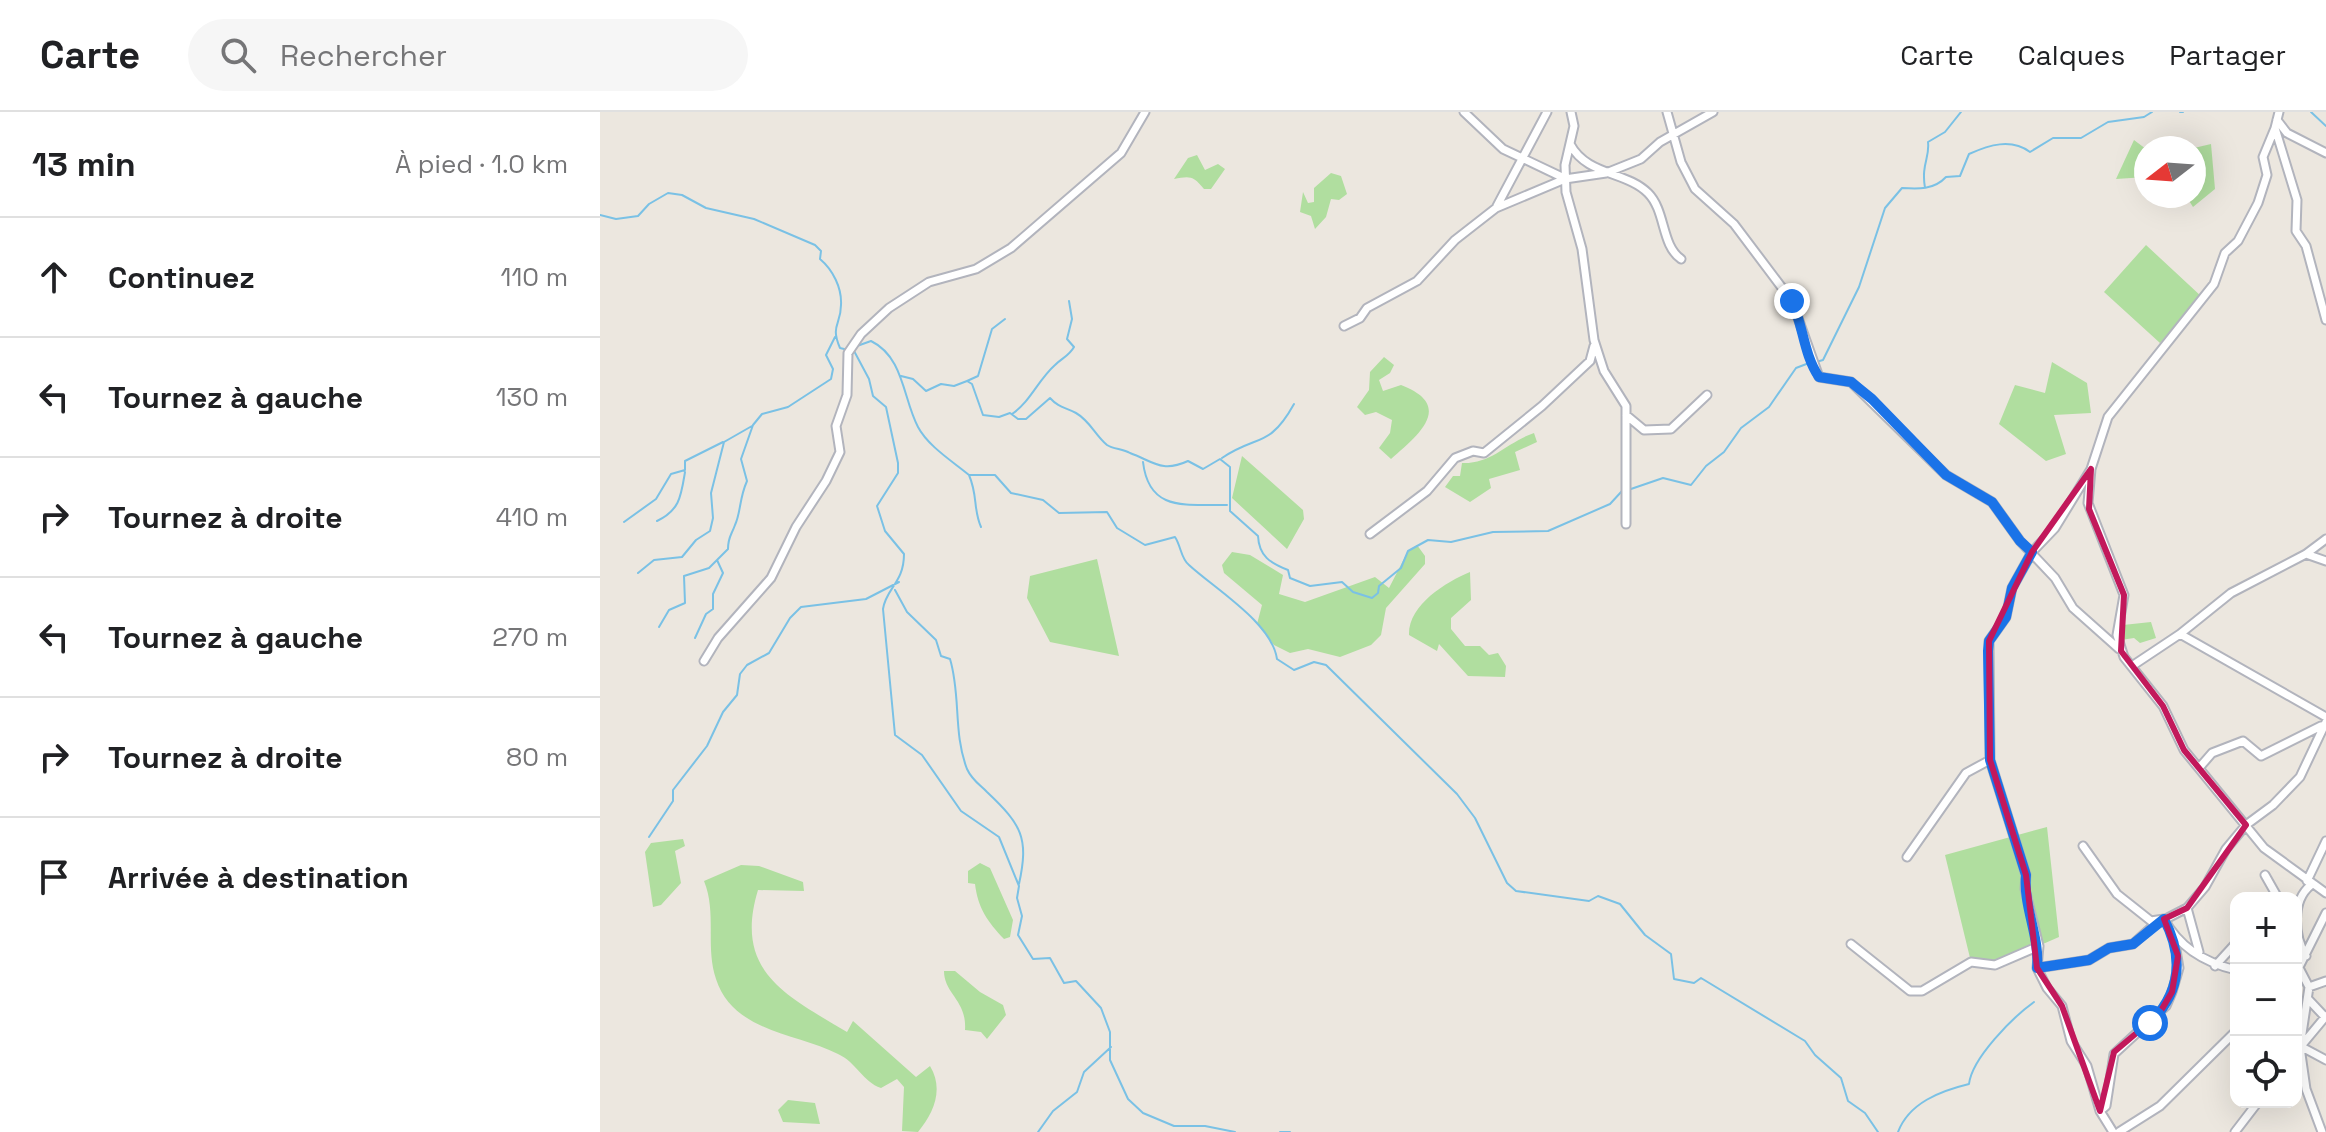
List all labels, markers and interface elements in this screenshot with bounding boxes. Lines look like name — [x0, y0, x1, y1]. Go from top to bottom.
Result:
search box — [188, 19, 748, 91]
text: Carte — [40, 31, 140, 79]
icon: search — [216, 33, 260, 77]
text: Rechercher — [280, 36, 447, 75]
text: Carte — [1900, 37, 1974, 73]
text: Calques — [2018, 37, 2125, 73]
text: Partager — [2169, 37, 2286, 73]
north arrow — [2134, 136, 2206, 208]
text: 13 min — [32, 143, 136, 186]
text: À pied · 1.0 km — [395, 147, 568, 181]
icon: ahead — [32, 255, 76, 299]
text: Continuez — [108, 258, 255, 297]
text: 110 m — [501, 260, 568, 294]
route end — [1774, 283, 1810, 319]
icon: left — [32, 375, 76, 419]
text: Tournez à gauche — [108, 378, 363, 417]
text: 130 m — [496, 380, 568, 414]
icon: right — [32, 495, 76, 539]
text: Tournez à droite — [108, 498, 342, 537]
text: 410 m — [496, 500, 568, 534]
icon: left — [32, 615, 76, 659]
text: Tournez à gauche — [108, 618, 363, 657]
text: 270 m — [492, 620, 568, 654]
icon: right — [32, 735, 76, 779]
text: Tournez à droite — [108, 738, 342, 777]
text: 80 m — [506, 740, 568, 774]
icon: arrive — [32, 855, 76, 899]
text: Arrivée à destination — [108, 858, 409, 897]
map controls — [2230, 892, 2302, 1108]
button: + — [2230, 892, 2302, 964]
button: − — [2230, 964, 2302, 1036]
route start — [2132, 1005, 2168, 1041]
button: locate — [2230, 1036, 2302, 1108]

